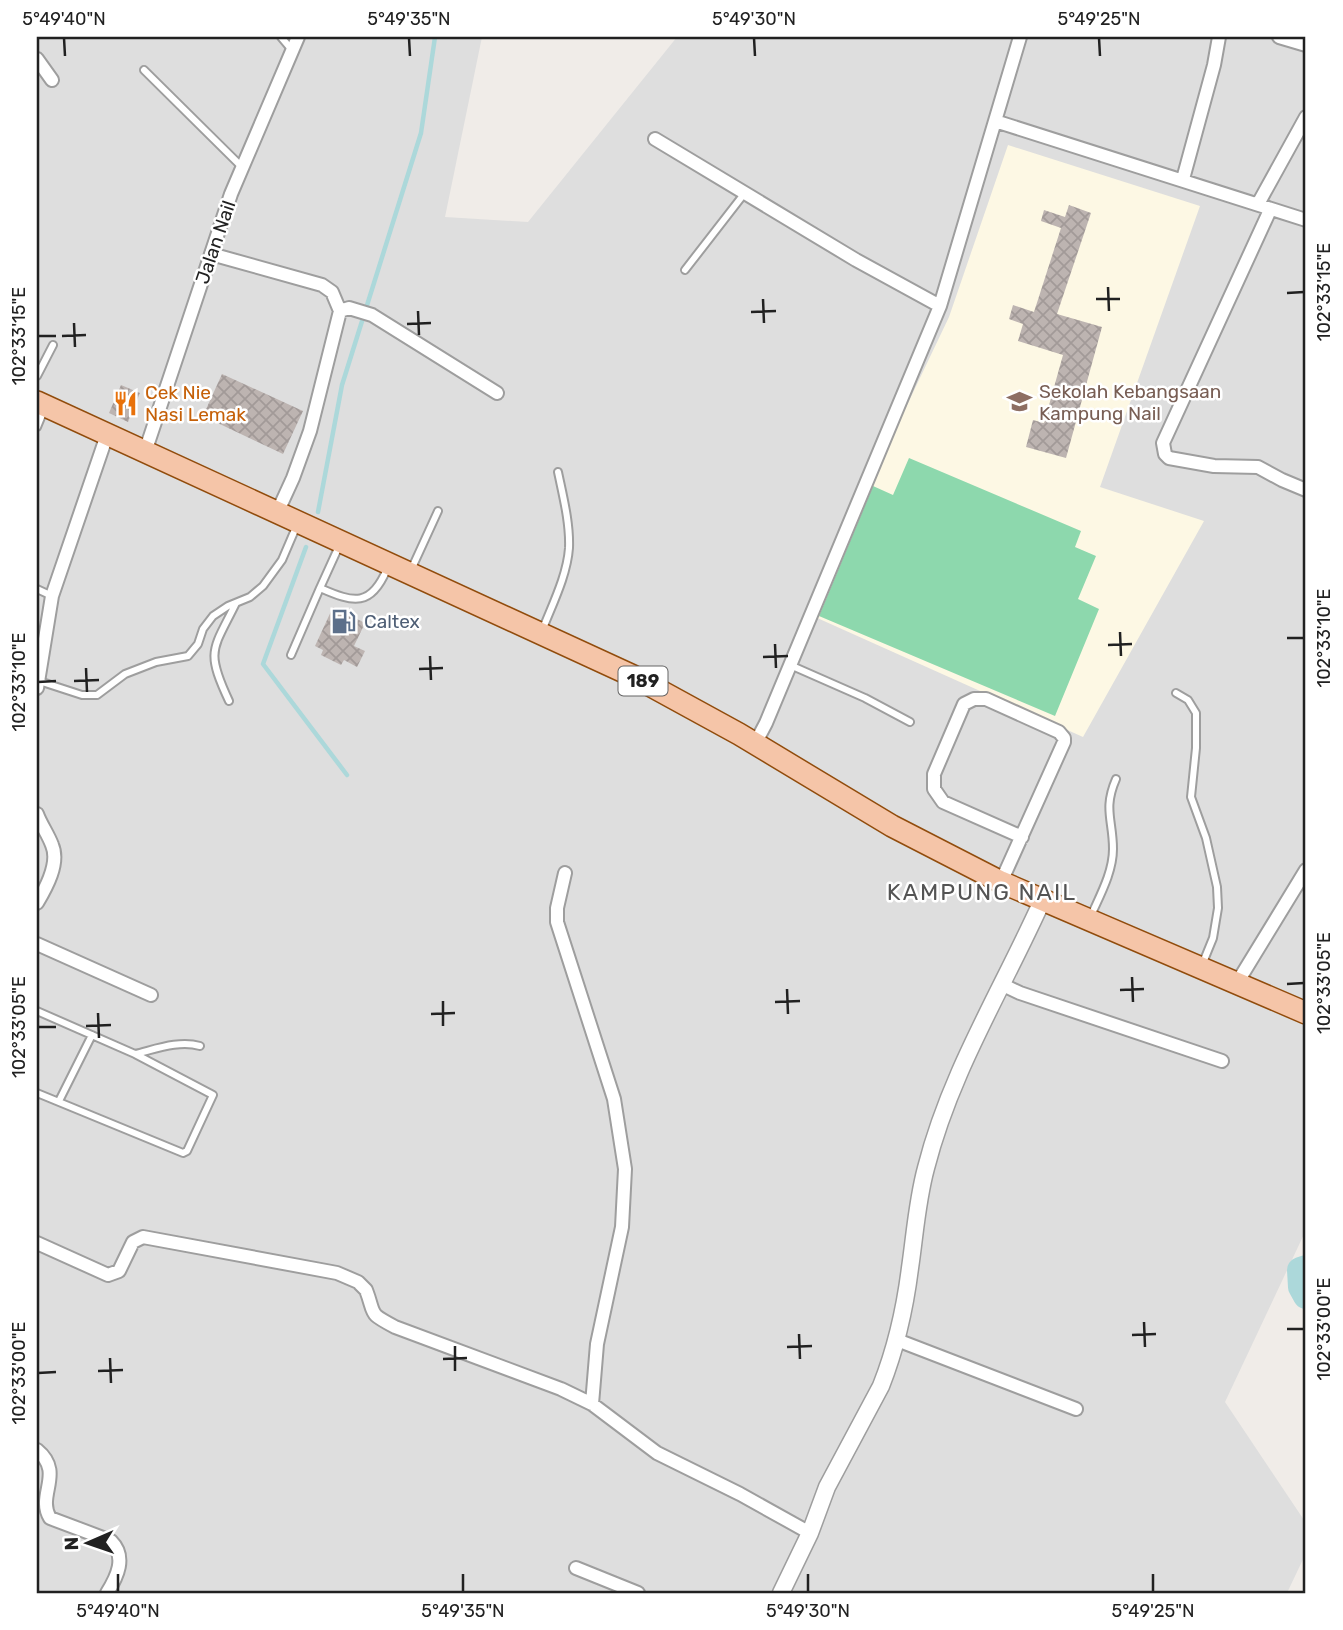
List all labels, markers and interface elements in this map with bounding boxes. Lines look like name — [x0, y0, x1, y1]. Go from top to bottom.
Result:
text: 5°49'40"N — [22, 8, 106, 30]
text: 5°49'35"N — [367, 8, 451, 30]
text: 5°49'30"N — [712, 8, 796, 30]
text: 5°49'25"N — [1057, 8, 1141, 30]
street label: Jalan Nail — [190, 197, 240, 287]
text: 102°33'15"E — [1313, 243, 1335, 341]
text: 102°33'15"E — [8, 287, 30, 385]
place label: Sekolah Kebangsaan Kampung Nail — [1039, 380, 1221, 425]
place label: Cek Nie Nasi Lemak — [145, 381, 246, 426]
school or university icon: Sekolah Kebangsaan Kampung Nail — [1005, 388, 1033, 416]
restaurant icon: Cek Nie Nasi Lemak — [111, 389, 139, 417]
text: 102°33'10"E — [1313, 588, 1335, 688]
fuel station icon: Caltex — [330, 607, 358, 635]
place label: Caltex — [364, 610, 420, 633]
text: 102°33'10"E — [8, 632, 30, 732]
road number: 189 — [618, 666, 668, 696]
district label: KAMPUNG NAIL — [887, 878, 1077, 906]
text: 102°33'05"E — [1313, 932, 1335, 1034]
text: 102°33'05"E — [8, 976, 30, 1078]
text: 102°33'00"E — [1313, 1278, 1335, 1380]
text: 102°33'00"E — [8, 1322, 30, 1424]
north arrow — [52, 1508, 122, 1578]
text: N — [60, 1536, 83, 1551]
text: 5°49'40"N — [76, 1600, 160, 1622]
text: 5°49'35"N — [421, 1600, 505, 1622]
text: 5°49'30"N — [766, 1600, 850, 1622]
text: 5°49'25"N — [1111, 1600, 1195, 1622]

